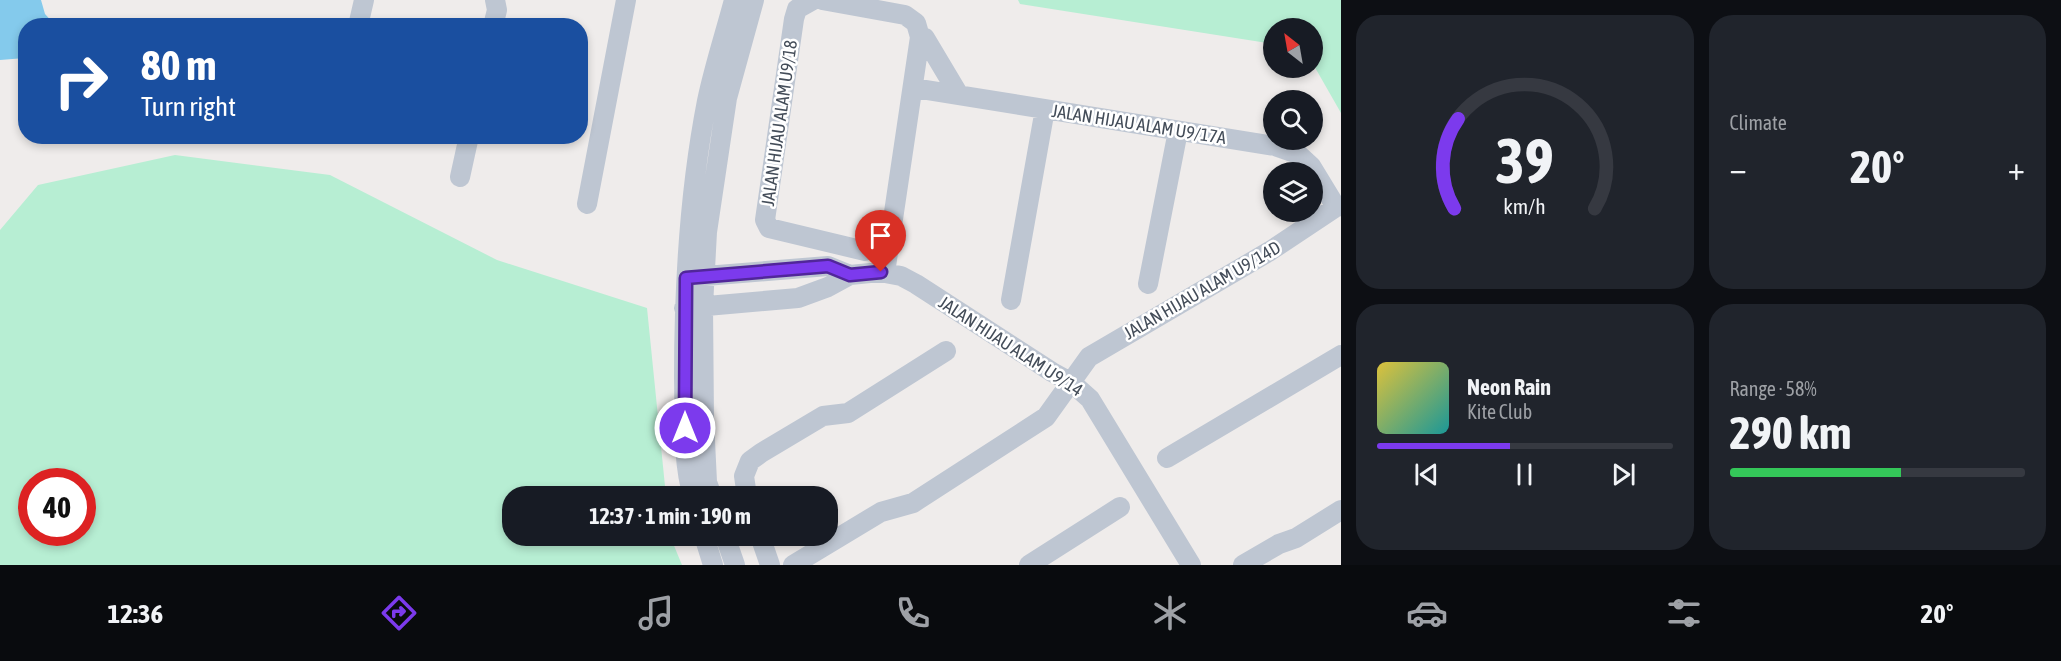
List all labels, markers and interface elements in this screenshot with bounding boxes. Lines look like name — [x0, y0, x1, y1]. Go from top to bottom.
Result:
north arrow — [1263, 18, 1323, 78]
map controls — [1263, 18, 1323, 222]
street label: JALAN HIJAU ALAM U9/18 — [757, 39, 801, 207]
text: 80 m — [141, 41, 216, 89]
icon: right — [42, 42, 120, 120]
button: search — [1263, 90, 1323, 150]
text: Turn right — [141, 91, 236, 122]
street label: JALAN HIJAU ALAM U9/17A — [1050, 100, 1228, 148]
text: Climate — [1730, 111, 1787, 134]
text: 39 — [1495, 125, 1554, 196]
text: 20° — [1850, 141, 1905, 193]
text: − — [1730, 149, 1747, 187]
text: + — [2008, 149, 2025, 187]
button: layers — [1263, 162, 1323, 222]
text: km/h — [1503, 194, 1546, 219]
pin — [855, 210, 906, 272]
icon: arrive — [864, 219, 897, 252]
street label: JALAN HIJAU ALAM U9/14D — [1120, 237, 1284, 343]
street label: JALAN HIJAU ALAM U9/14 — [935, 292, 1087, 400]
text: Neon Rain — [1467, 374, 1551, 400]
text: Range · 58% — [1730, 377, 1817, 400]
position arrow — [653, 396, 717, 460]
text: Kite Club — [1467, 400, 1532, 423]
text: 290 km — [1730, 407, 1851, 459]
icon: previous — [1410, 458, 1443, 491]
icon: pause — [1508, 458, 1541, 491]
icon: next — [1607, 458, 1640, 491]
speed limit sign: 40 — [18, 468, 96, 546]
text: 12:37 · 1 min · 190 m — [589, 503, 751, 529]
icon: directions — [378, 592, 420, 634]
icon: music — [635, 592, 677, 634]
icon: phone — [892, 592, 934, 634]
icon: climate — [1149, 592, 1191, 634]
icon: car — [1406, 592, 1448, 634]
icon: filters — [1663, 592, 1705, 634]
text: 12:36 — [108, 598, 163, 629]
text: 20° — [1921, 598, 1953, 629]

